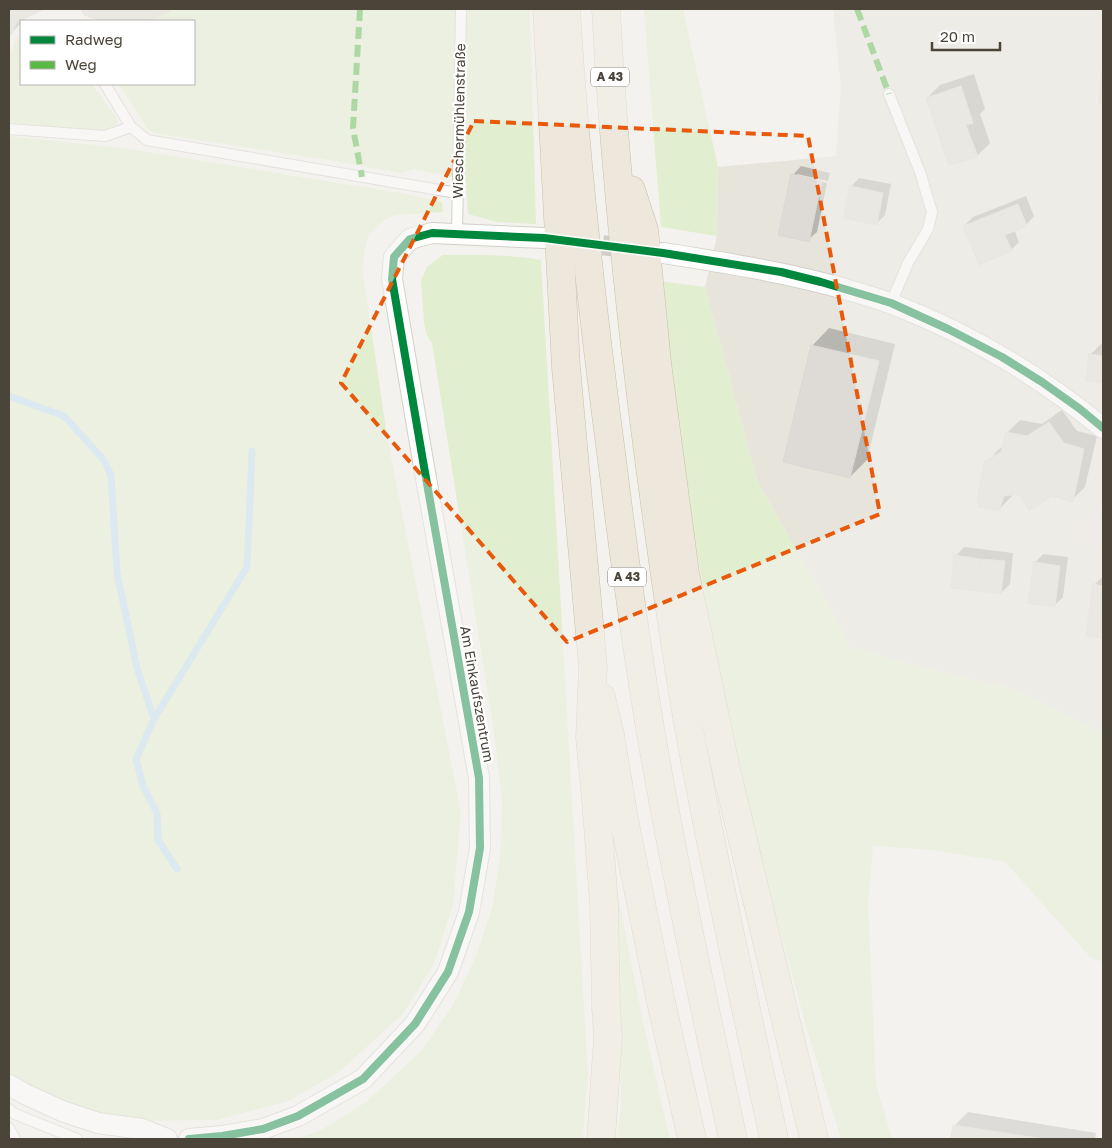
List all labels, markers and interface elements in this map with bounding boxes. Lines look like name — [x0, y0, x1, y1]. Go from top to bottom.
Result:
legend — [20, 20, 195, 85]
scale bar — [932, 20, 1000, 52]
text: 20 m — [940, 27, 975, 45]
text: Radweg — [65, 30, 123, 48]
street label: Wieschermühlenstraße — [449, 43, 468, 199]
text: Weg — [65, 55, 97, 73]
road number: A 43 — [591, 68, 629, 86]
road number: A 43 — [608, 568, 646, 586]
street label: Am Einkaufszentrum — [457, 624, 498, 764]

